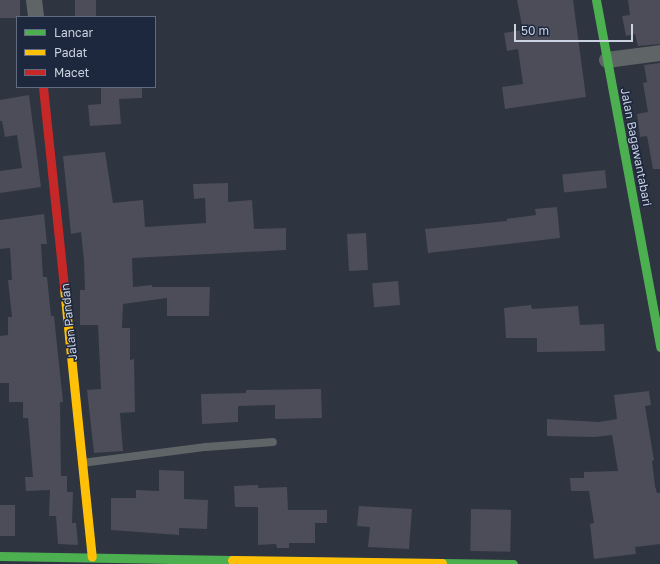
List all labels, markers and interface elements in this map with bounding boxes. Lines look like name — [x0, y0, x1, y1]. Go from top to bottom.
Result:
legend — [16, 16, 156, 88]
scale bar — [516, 16, 635, 42]
text: 50 m — [521, 23, 549, 38]
text: Lancar — [54, 25, 93, 40]
text: Padat — [54, 45, 87, 60]
text: Macet — [54, 65, 89, 80]
street label: Jalan Bagawantabari — [617, 87, 655, 207]
street label: Jalan Pandan — [58, 283, 80, 361]

